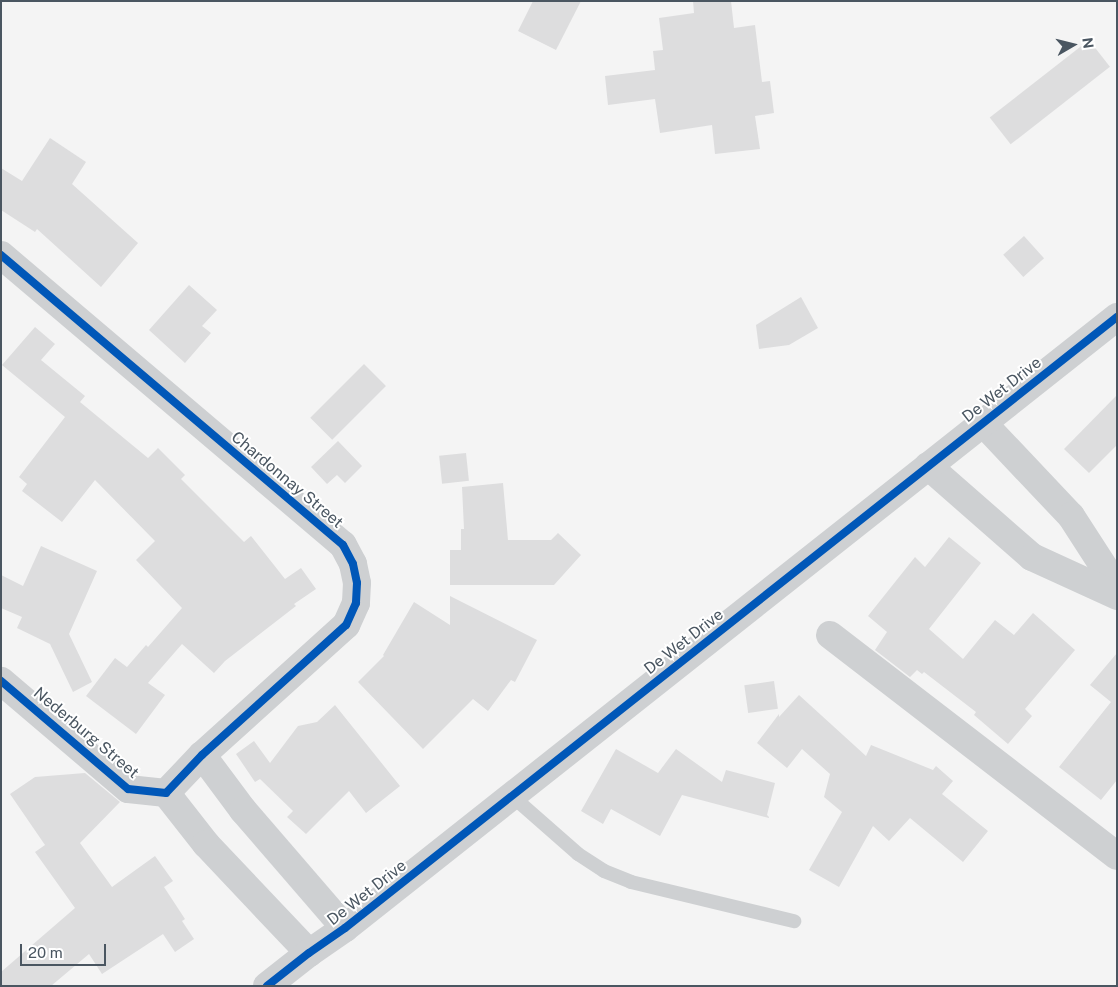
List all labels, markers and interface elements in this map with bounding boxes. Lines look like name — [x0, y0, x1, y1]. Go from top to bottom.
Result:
north arrow — [1048, 20, 1098, 70]
text: N — [1079, 36, 1097, 49]
street label: De Wet Drive — [958, 353, 1046, 427]
street label: Chardonnay Street — [227, 428, 347, 532]
street label: De Wet Drive — [640, 605, 728, 679]
street label: Nederburg Street — [30, 683, 142, 783]
street label: De Wet Drive — [323, 856, 411, 930]
scale bar — [22, 934, 109, 966]
text: 20 m — [28, 944, 63, 961]

